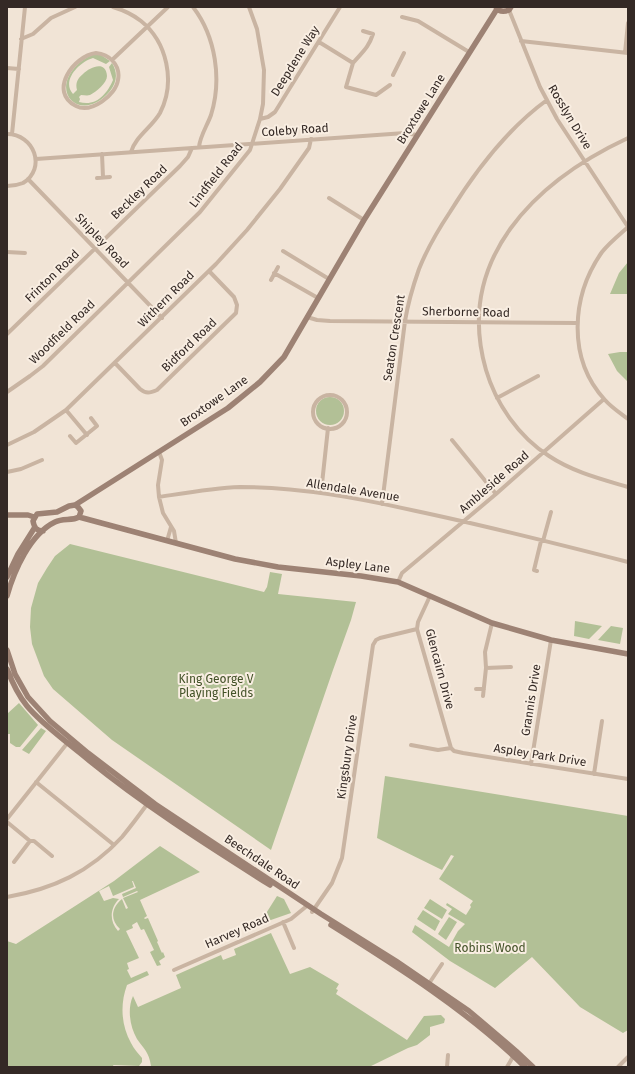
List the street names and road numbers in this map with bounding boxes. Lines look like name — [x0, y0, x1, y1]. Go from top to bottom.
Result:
street label: Deepdene Way — [268, 23, 322, 99]
street label: Broxtowe Lane — [394, 71, 448, 147]
street label: Rosslyn Drive — [545, 82, 595, 152]
street label: Coleby Road — [261, 121, 329, 139]
street label: Lindfield Road — [186, 140, 246, 210]
street label: Beckley Road — [108, 162, 170, 222]
street label: Shipley Road — [72, 211, 132, 271]
street label: Frinton Road — [22, 247, 82, 305]
street label: Withern Road — [135, 268, 197, 330]
street label: Seaton Crescent — [380, 293, 408, 382]
street label: Woodfield Road — [26, 297, 98, 367]
street label: Sherborne Road — [422, 304, 510, 320]
street label: Bidford Road — [159, 315, 219, 375]
street label: Broxtowe Lane — [177, 372, 251, 430]
street label: Ambleside Road — [456, 448, 532, 516]
street label: Allendale Avenue — [305, 476, 401, 504]
street label: Aspley Lane — [325, 554, 391, 576]
street label: Glencairn Drive — [422, 627, 458, 711]
street label: Grannis Drive — [518, 663, 544, 737]
street label: Kingsbury Drive — [334, 714, 360, 800]
street label: Aspley Park Drive — [493, 741, 587, 769]
street label: Beechdale Road — [222, 832, 302, 892]
street label: Harvey Road — [203, 911, 271, 951]

